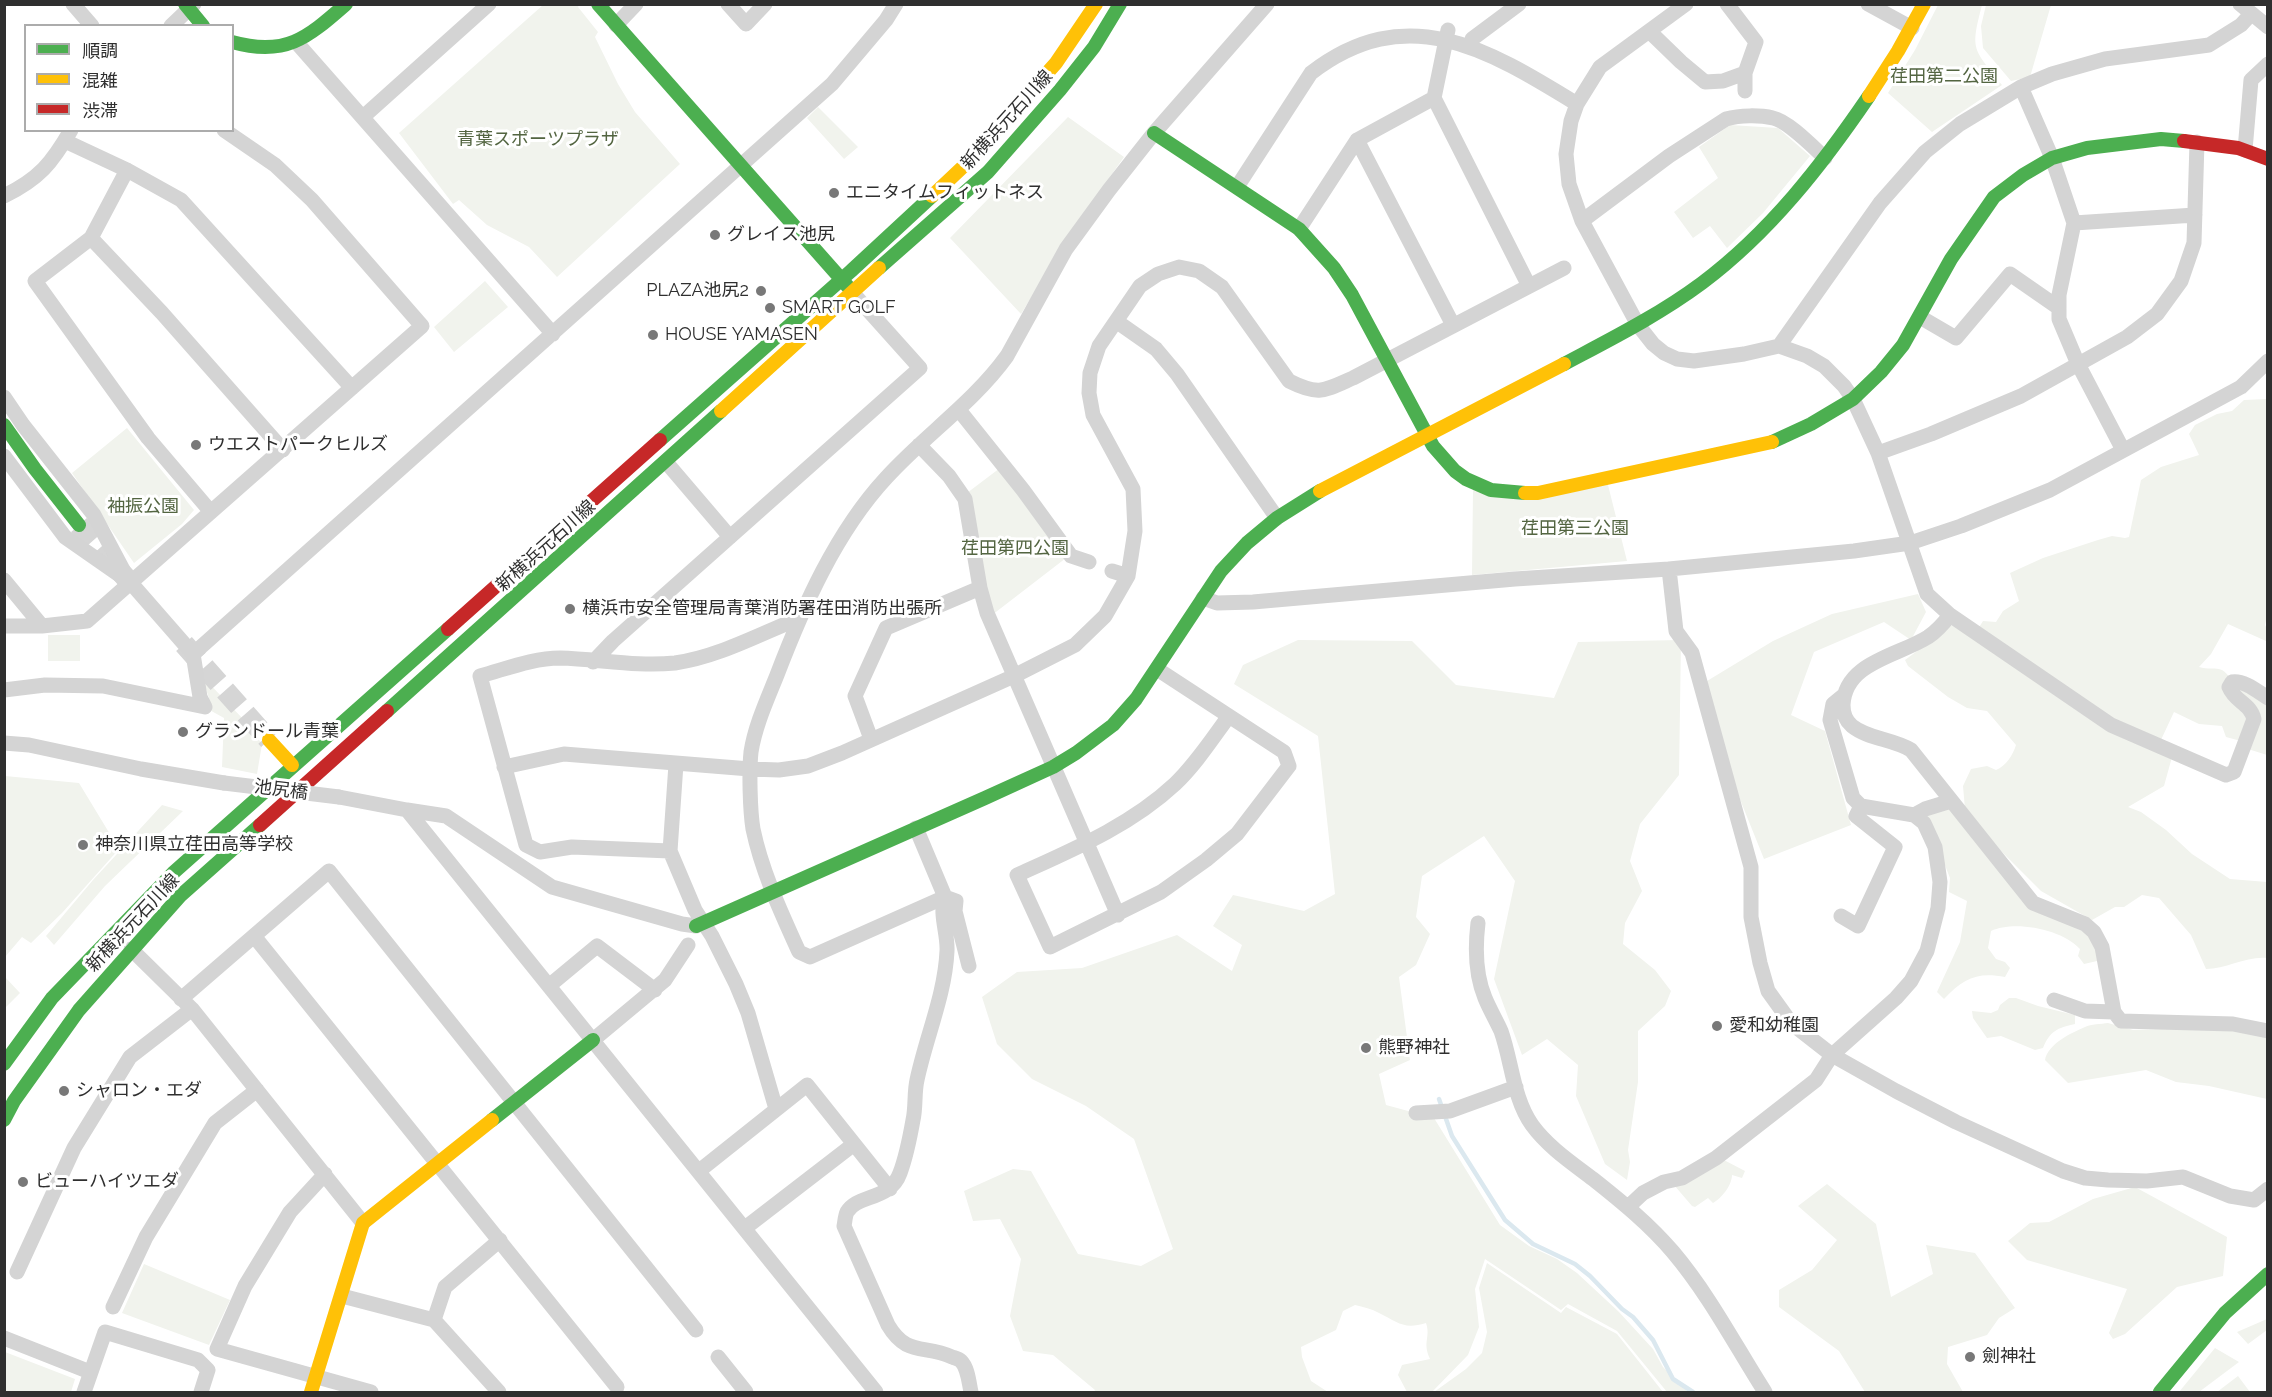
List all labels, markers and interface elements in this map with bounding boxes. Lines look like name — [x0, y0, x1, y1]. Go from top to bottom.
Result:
legend — [24, 24, 234, 132]
text: 順調 — [82, 40, 118, 61]
street label: 新横浜元石川線 — [957, 66, 1057, 174]
park label: 荏田第二公園 — [1890, 66, 1998, 88]
text: 混雑 — [82, 70, 118, 91]
text: 渋滞 — [82, 100, 118, 121]
park label: 青葉スポーツプラザ — [457, 129, 619, 151]
place label: エニタイムフィットネス — [846, 182, 1044, 204]
marker: エニタイムフィットネス — [827, 186, 841, 200]
place label: グレイス池尻 — [727, 224, 835, 246]
marker: グレイス池尻 — [708, 228, 722, 242]
place label: PLAZA池尻2 — [646, 280, 749, 302]
marker: PLAZA池尻2 — [754, 284, 768, 298]
place label: SMART GOLF — [782, 297, 896, 319]
marker: SMART GOLF — [763, 301, 777, 315]
place label: HOUSE YAMASEN — [665, 324, 818, 346]
marker: HOUSE YAMASEN — [646, 328, 660, 342]
place label: ウエストパークヒルズ — [208, 434, 388, 456]
marker: ウエストパークヒルズ — [189, 438, 203, 452]
park label: 袖振公園 — [107, 496, 179, 518]
street label: 新横浜元石川線 — [492, 496, 600, 596]
park label: 荏田第三公園 — [1521, 518, 1629, 540]
park label: 荏田第四公園 — [961, 538, 1069, 560]
place label: 横浜市安全管理局青葉消防署荏田消防出張所 — [582, 598, 942, 620]
marker: 横浜市安全管理局青葉消防署荏田消防出張所 — [563, 602, 577, 616]
place label: グランドール青葉 — [195, 721, 339, 743]
marker: グランドール青葉 — [176, 725, 190, 739]
street label: 池尻橋 — [253, 776, 309, 804]
place label: 神奈川県立荏田高等学校 — [95, 834, 293, 856]
marker: 神奈川県立荏田高等学校 — [76, 838, 90, 852]
street label: 新横浜元石川線 — [82, 870, 184, 976]
place label: 愛和幼稚園 — [1729, 1015, 1819, 1037]
marker: 愛和幼稚園 — [1710, 1019, 1724, 1033]
place label: 熊野神社 — [1378, 1037, 1450, 1059]
marker: 熊野神社 — [1359, 1041, 1373, 1055]
place label: シャロン・エダ — [76, 1080, 202, 1102]
marker: シャロン・エダ — [57, 1084, 71, 1098]
place label: ビューハイツエダ — [35, 1171, 179, 1193]
marker: ビューハイツエダ — [16, 1175, 30, 1189]
place label: 劍神社 — [1982, 1346, 2036, 1368]
marker: 劍神社 — [1963, 1350, 1977, 1364]

